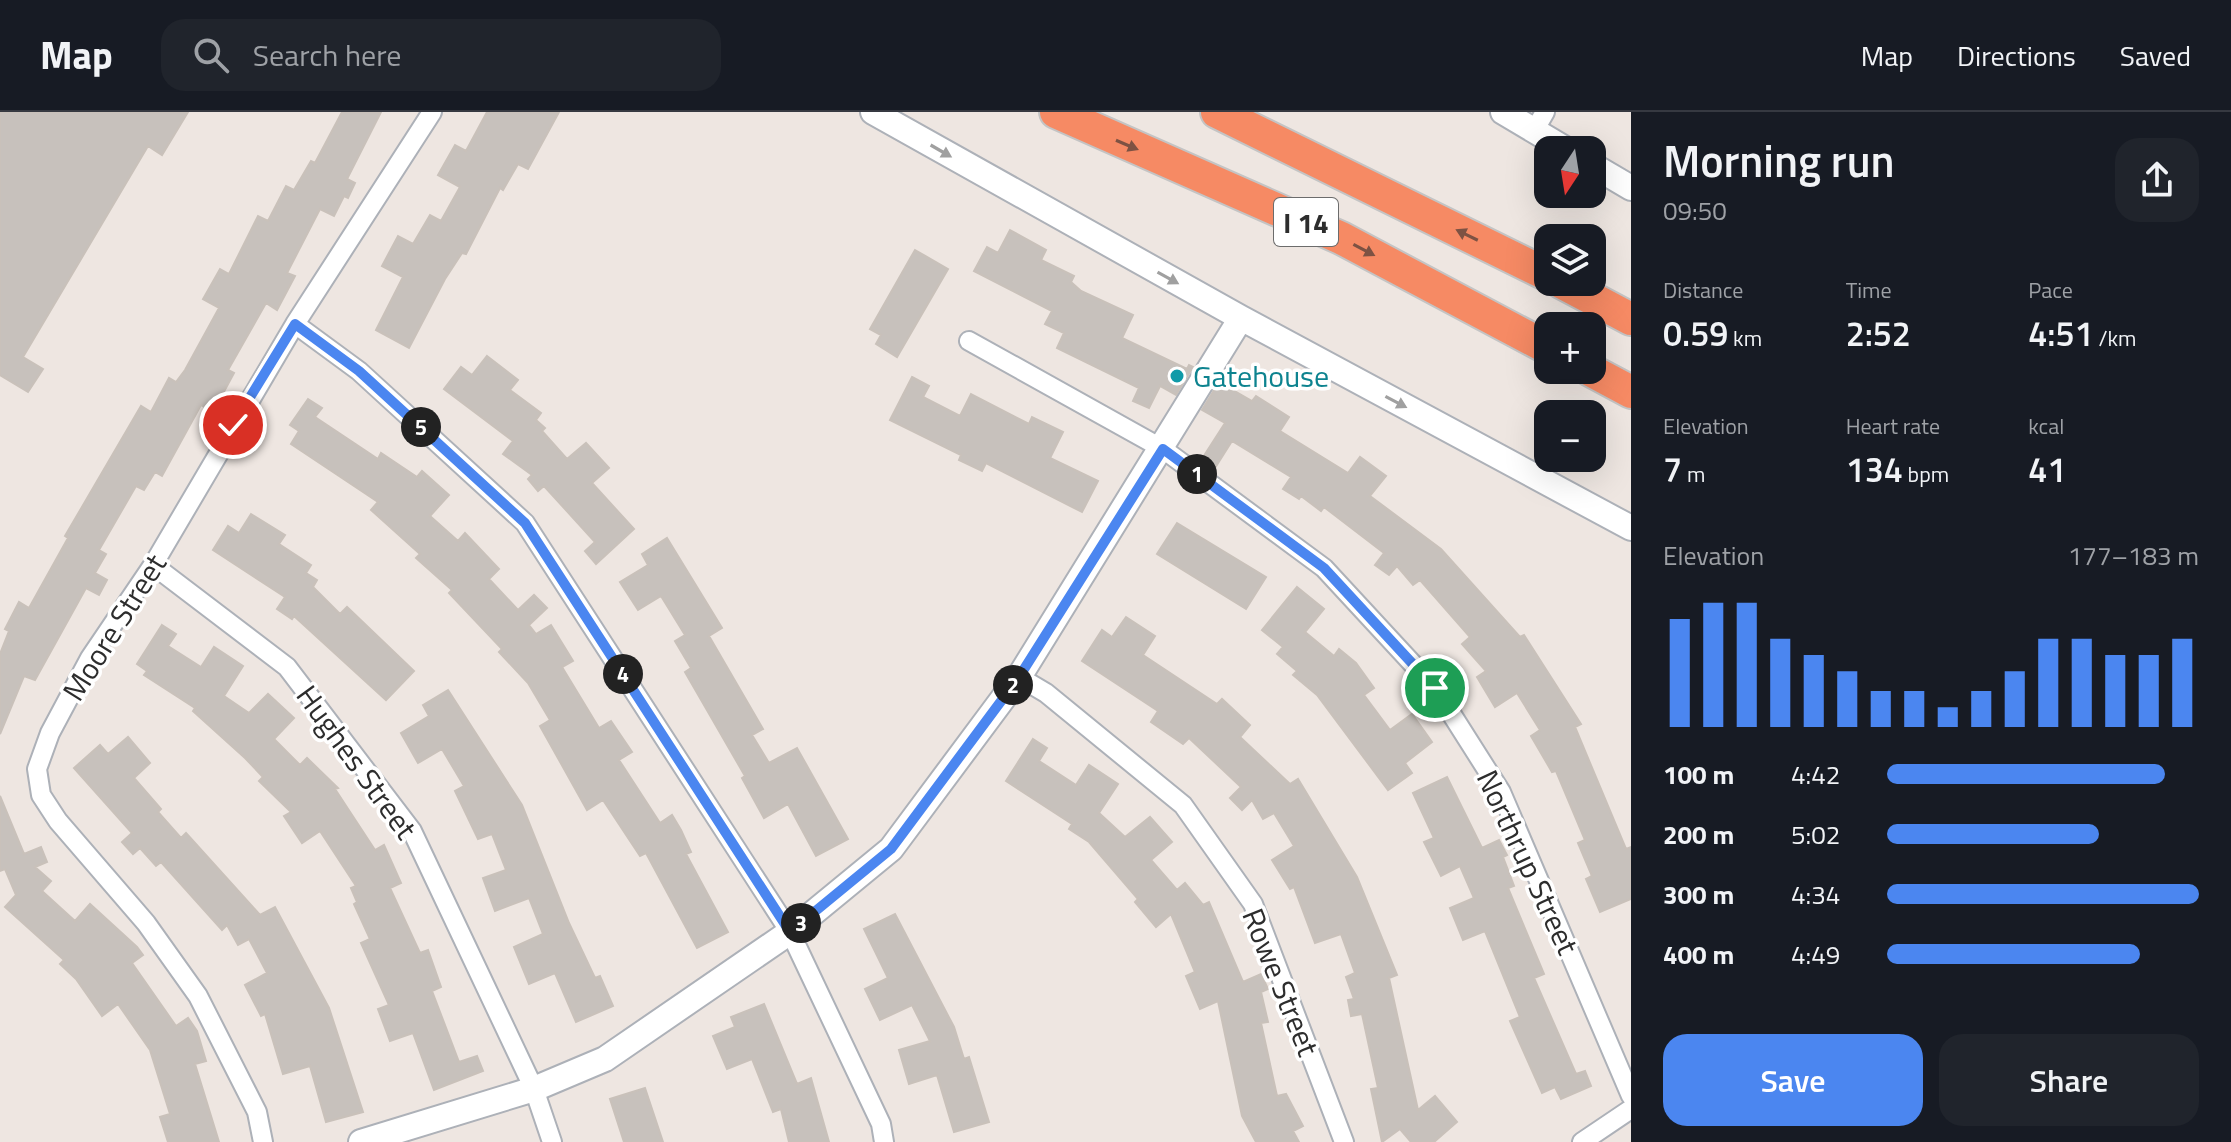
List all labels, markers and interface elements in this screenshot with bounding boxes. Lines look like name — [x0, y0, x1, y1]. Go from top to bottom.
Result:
search box — [161, 19, 721, 91]
text: Map — [40, 26, 113, 84]
text: Search here — [253, 32, 402, 78]
icon: search — [189, 33, 233, 77]
text: Map — [1861, 34, 1913, 77]
text: Directions — [1957, 34, 2076, 77]
text: Saved — [2120, 34, 2191, 77]
text: Morning run — [1663, 127, 1895, 194]
north arrow — [1534, 136, 1606, 208]
map controls — [1534, 136, 1606, 472]
one-way arrow — [1115, 138, 1139, 151]
button: share — [2115, 138, 2199, 222]
one-way arrow — [930, 144, 952, 158]
text: 09:50 — [1663, 191, 1727, 230]
road number: I 14 — [1274, 198, 1338, 246]
button: layers — [1534, 224, 1606, 296]
one-way arrow — [1456, 228, 1479, 242]
one-way arrow — [1353, 244, 1376, 257]
one-way arrow — [1157, 271, 1179, 285]
text: Distance — [1663, 273, 1743, 307]
text: Time — [1846, 273, 1892, 307]
text: Pace — [2028, 273, 2073, 307]
text: 0.59 — [1663, 307, 1728, 359]
text: 2:52 — [1846, 307, 1911, 359]
text: 4:51 — [2028, 307, 2094, 359]
button: + — [1534, 312, 1606, 384]
text: km — [1728, 321, 1762, 355]
text: /km — [2094, 321, 2136, 355]
place label: Gatehouse — [1193, 353, 1329, 399]
marker: Gatehouse — [1168, 367, 1186, 385]
pin — [199, 391, 267, 459]
one-way arrow — [1385, 395, 1408, 409]
button: − — [1534, 400, 1606, 472]
icon: check — [211, 403, 255, 447]
pin: 5 — [401, 407, 441, 447]
text: Elevation — [1663, 409, 1749, 443]
text: Heart rate — [1846, 409, 1940, 443]
text: kcal — [2028, 409, 2064, 443]
text: 5 — [415, 410, 427, 444]
text: 7 — [1663, 443, 1682, 495]
text: 134 — [1846, 443, 1903, 495]
text: 41 — [2028, 443, 2066, 495]
pin: 1 — [1177, 454, 1217, 494]
text: 1 — [1191, 457, 1203, 491]
text: m — [1682, 457, 1705, 491]
text: bpm — [1903, 457, 1949, 491]
text: Elevation — [1663, 536, 1764, 575]
text: 177–183 m — [2068, 536, 2199, 575]
street label: Moore Street — [51, 544, 178, 710]
pin: 4 — [603, 654, 643, 694]
pin — [1401, 654, 1469, 722]
text: 4 — [617, 657, 629, 691]
pin: 2 — [993, 665, 1033, 705]
icon: arrive — [1413, 666, 1457, 710]
text: 2 — [1007, 668, 1019, 702]
street label: Hughes Street — [285, 675, 429, 849]
text: 100 m — [1663, 755, 1734, 794]
text: 4:42 — [1791, 755, 1840, 794]
street label: Northrup Street — [1465, 762, 1591, 962]
text: 200 m — [1663, 815, 1734, 854]
text: 5:02 — [1791, 815, 1840, 854]
text: 300 m — [1663, 875, 1734, 914]
text: 4:34 — [1791, 875, 1840, 914]
street label: Rowe Street — [1231, 901, 1332, 1063]
pin: 3 — [781, 903, 821, 943]
text: 3 — [795, 906, 807, 940]
text: 400 m — [1663, 935, 1734, 974]
text: 4:49 — [1791, 935, 1840, 974]
button: Save — [1663, 1034, 1923, 1126]
button: Share — [1939, 1034, 2199, 1126]

